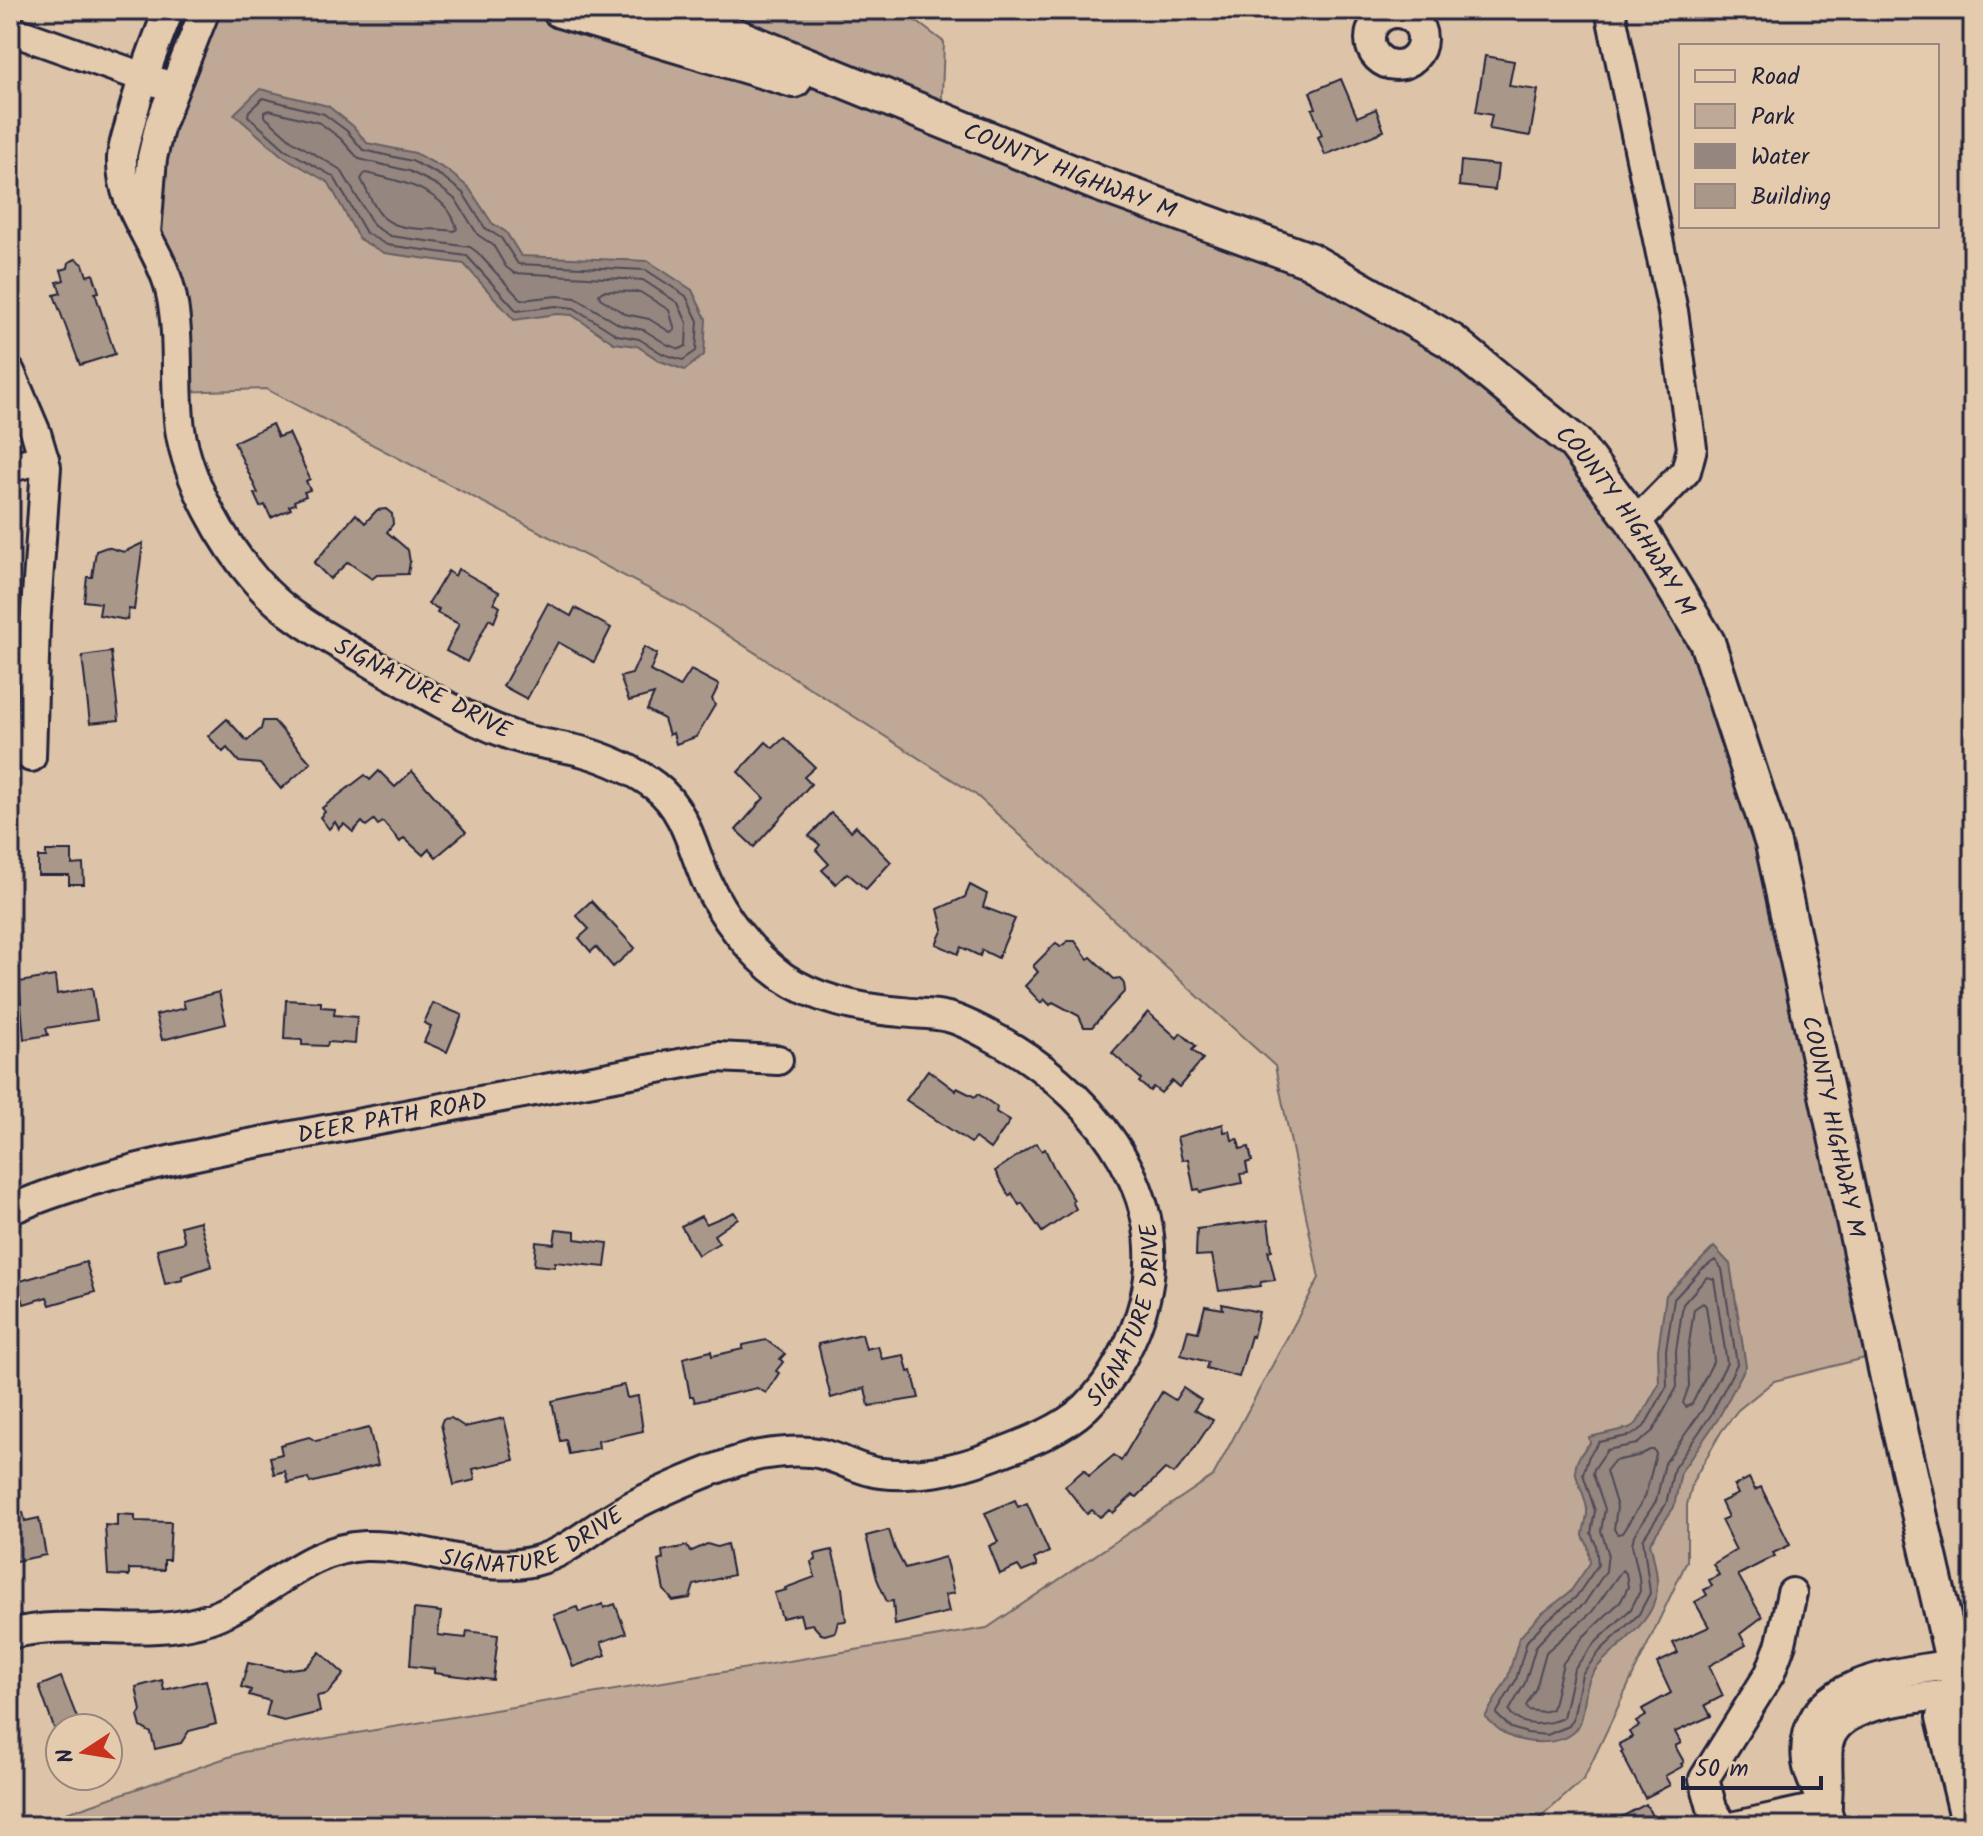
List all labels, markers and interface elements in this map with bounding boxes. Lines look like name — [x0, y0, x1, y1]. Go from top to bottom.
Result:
legend — [1679, 44, 1939, 228]
text: Road — [1751, 58, 1800, 97]
text: Park — [1751, 98, 1795, 137]
street label: COUNTY HIGHWAY M — [957, 113, 1181, 231]
text: Water — [1751, 138, 1811, 177]
text: Building — [1751, 178, 1831, 217]
street label: COUNTY HIGHWAY M — [1546, 416, 1705, 624]
street label: SIGNATURE DRIVE — [327, 628, 519, 751]
street label: COUNTY HIGHWAY M — [1790, 1012, 1875, 1242]
street label: DEER PATH ROAD — [294, 1082, 490, 1156]
street label: SIGNATURE DRIVE — [1077, 1220, 1171, 1417]
street label: SIGNATURE DRIVE — [436, 1496, 632, 1586]
north arrow — [44, 1712, 124, 1792]
scale bar — [1683, 1740, 1821, 1790]
text: N — [48, 1745, 85, 1766]
text: 50 m — [1695, 1750, 1749, 1789]

